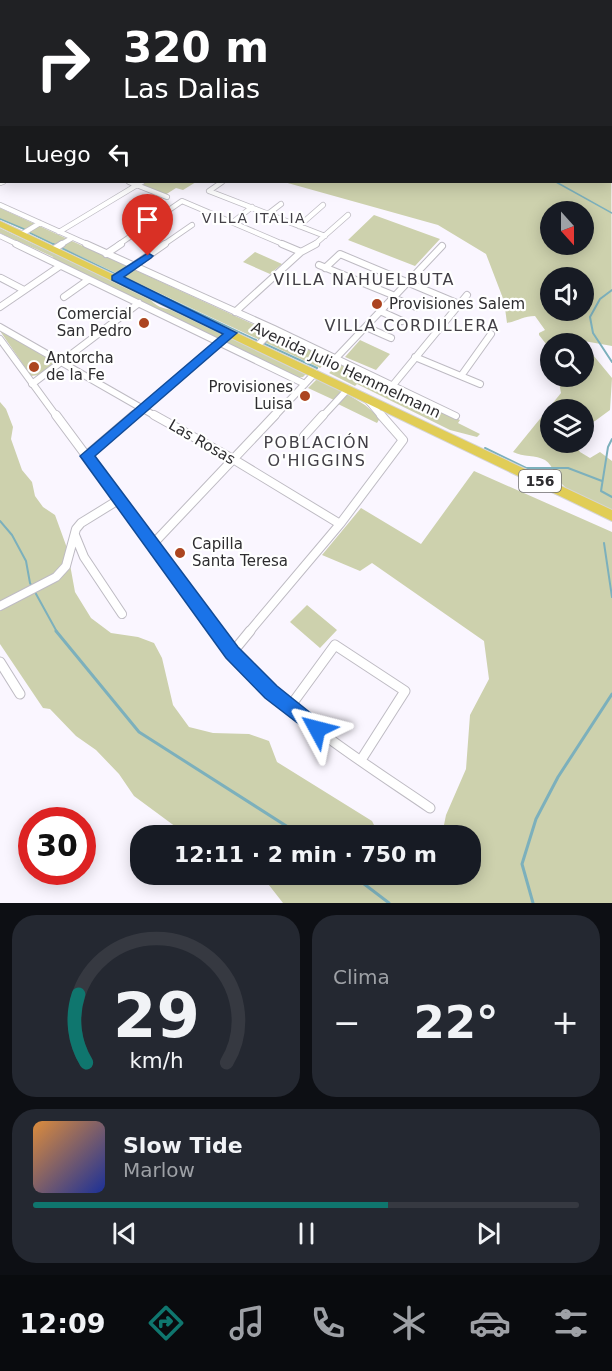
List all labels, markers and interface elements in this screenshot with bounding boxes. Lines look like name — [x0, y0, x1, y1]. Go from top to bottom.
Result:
text: 320 m — [123, 23, 269, 72]
icon: right — [24, 24, 102, 102]
text: Las Dalias — [123, 73, 260, 104]
icon: left — [103, 138, 136, 171]
text: Luego — [24, 142, 91, 167]
pin — [122, 194, 173, 256]
north arrow — [540, 201, 594, 255]
map controls — [540, 201, 594, 453]
icon: arrive — [131, 203, 164, 236]
district label: VILLA ITALIA — [202, 210, 306, 226]
button: sound — [540, 267, 594, 321]
district label: VILLA NAHUELBUTA — [273, 270, 455, 289]
place label: Provisiones Salem — [389, 295, 525, 313]
marker: Provisiones Salem — [370, 297, 384, 311]
place label: Comercial San Pedro — [57, 305, 132, 340]
marker: Comercial San Pedro — [137, 316, 151, 330]
district label: VILLA CORDILLERA — [324, 316, 500, 335]
street label: Avenida Julio Hemmelmann — [248, 318, 444, 422]
button: search — [540, 333, 594, 387]
place label: Antorcha de la Fe — [46, 349, 114, 384]
marker: Antorcha de la Fe — [27, 360, 41, 374]
place label: Provisiones Luisa — [208, 378, 293, 413]
marker: Provisiones Luisa — [298, 389, 312, 403]
button: layers — [540, 399, 594, 453]
street label: Las Rosas — [166, 416, 239, 468]
district label: POBLACIÓN O'HIGGINS — [263, 433, 371, 470]
road number: 156 — [519, 470, 561, 492]
place label: Capilla Santa Teresa — [192, 535, 288, 570]
marker: Capilla Santa Teresa — [173, 546, 187, 560]
position arrow — [285, 697, 349, 761]
speed limit sign: 30 — [18, 807, 96, 885]
text: 12:11 · 2 min · 750 m — [174, 842, 437, 867]
text: Clima — [333, 965, 390, 989]
text: 29 — [113, 979, 199, 1052]
text: 22° — [413, 996, 499, 1049]
text: − — [333, 1003, 361, 1042]
text: + — [551, 1003, 579, 1042]
text: km/h — [129, 1048, 183, 1073]
text: Slow Tide — [123, 1133, 243, 1158]
text: Marlow — [123, 1158, 195, 1182]
icon: previous — [108, 1217, 141, 1250]
icon: pause — [290, 1217, 323, 1250]
icon: next — [472, 1217, 505, 1250]
icon: directions — [145, 1302, 187, 1344]
icon: music — [226, 1302, 268, 1344]
icon: phone — [307, 1302, 349, 1344]
icon: climate — [388, 1302, 430, 1344]
icon: car — [469, 1302, 511, 1344]
icon: filters — [550, 1302, 592, 1344]
text: 12:09 — [20, 1308, 106, 1339]

